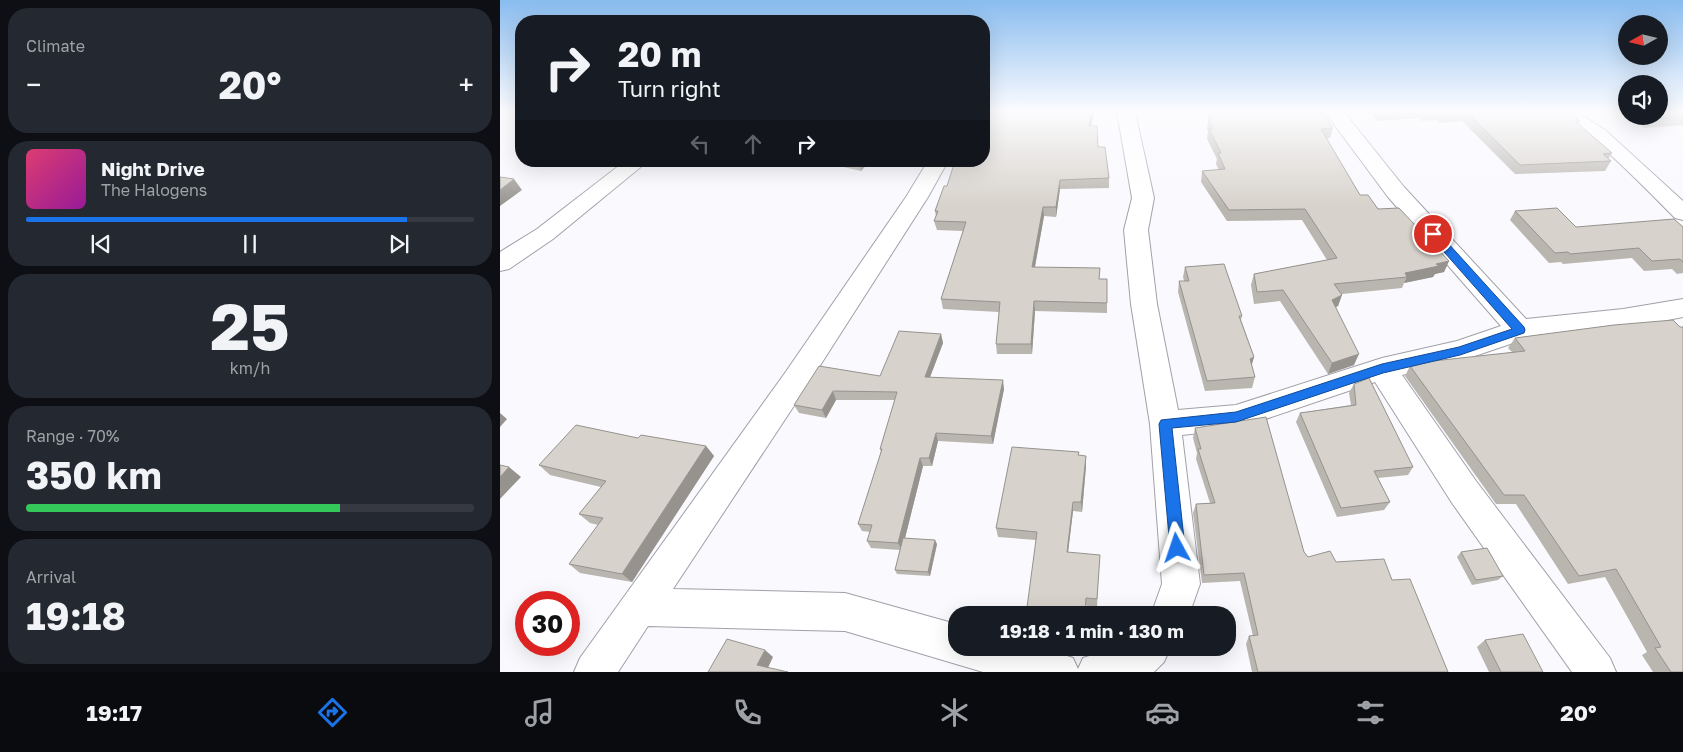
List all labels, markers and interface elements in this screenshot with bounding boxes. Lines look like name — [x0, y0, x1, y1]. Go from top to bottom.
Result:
north arrow — [1618, 15, 1668, 65]
map controls — [1618, 15, 1668, 125]
text: 20 m — [618, 33, 701, 75]
icon: right — [535, 35, 600, 100]
text: Climate — [26, 36, 85, 56]
text: 20° — [219, 62, 281, 107]
text: − — [26, 68, 41, 101]
text: + — [459, 68, 474, 101]
text: Turn right — [618, 75, 721, 102]
button: sound — [1618, 75, 1668, 125]
icon: left — [686, 130, 714, 158]
icon: ahead — [739, 130, 767, 158]
icon: right — [792, 130, 820, 158]
text: Night Drive — [101, 157, 205, 180]
text: The Halogens — [101, 180, 207, 200]
pin — [1412, 213, 1454, 255]
icon: arrive — [1419, 220, 1447, 248]
icon: previous — [87, 230, 115, 258]
icon: pause — [236, 230, 264, 258]
icon: next — [385, 230, 413, 258]
text: 25 — [210, 286, 290, 364]
text: km/h — [230, 358, 270, 378]
text: Range · 70% — [26, 426, 119, 446]
text: 350 km — [26, 452, 162, 497]
position arrow — [1150, 521, 1202, 573]
text: Arrival — [26, 567, 76, 587]
speed limit sign: 30 — [515, 591, 580, 656]
text: 19:18 — [26, 593, 126, 638]
text: 19:18 · 1 min · 130 m — [1000, 619, 1184, 642]
icon: directions — [315, 695, 350, 730]
icon: music — [522, 695, 557, 730]
icon: phone — [730, 695, 765, 730]
icon: climate — [937, 695, 972, 730]
icon: car — [1145, 695, 1180, 730]
icon: filters — [1353, 695, 1388, 730]
text: 19:17 — [86, 699, 142, 726]
text: 20° — [1560, 699, 1597, 726]

